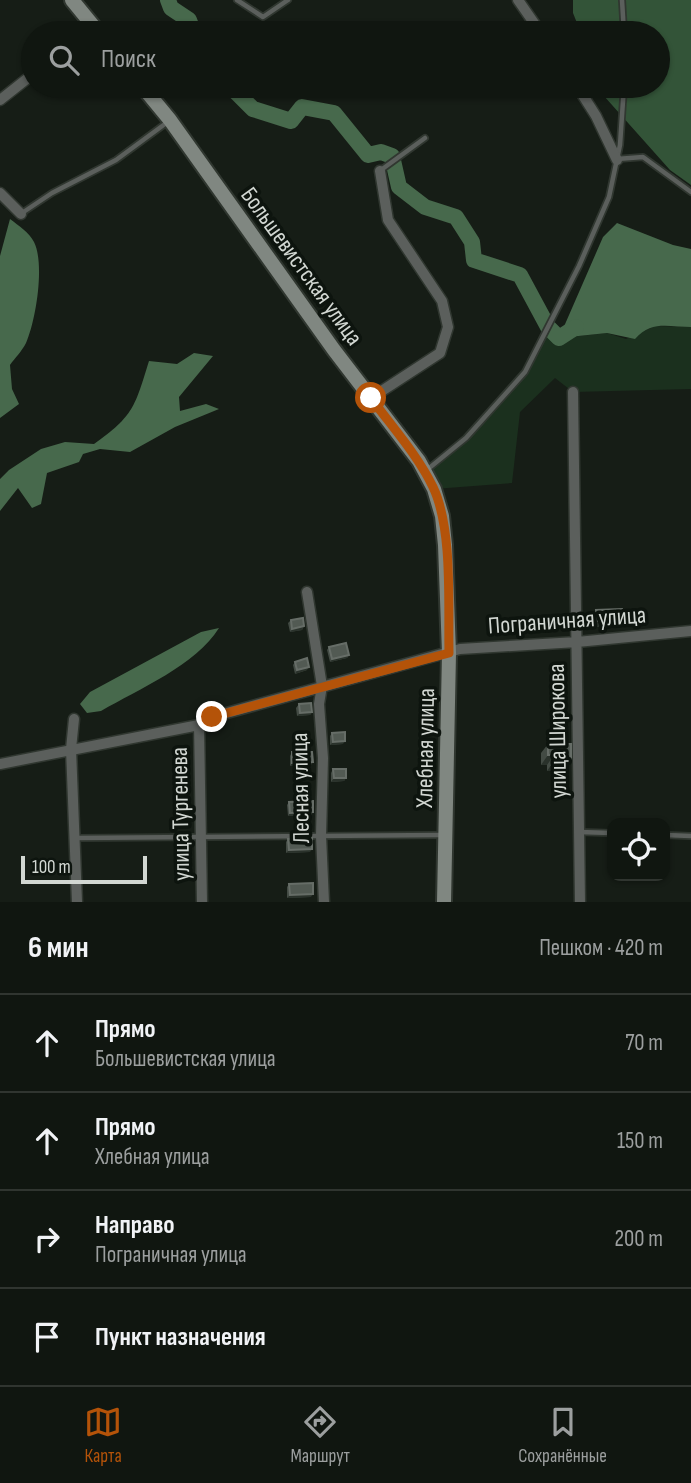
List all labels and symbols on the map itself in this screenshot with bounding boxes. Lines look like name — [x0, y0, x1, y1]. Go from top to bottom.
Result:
street label: Большевистская улица — [234, 182, 369, 351]
route start — [355, 382, 386, 413]
street label: Пограничная улица — [487, 601, 647, 640]
street label: улица Широкова — [542, 663, 573, 799]
street label: Хлебная улица — [410, 688, 441, 809]
route end — [196, 701, 227, 732]
street label: Лесная улица — [285, 732, 316, 844]
street label: улица Тургенева — [165, 747, 196, 881]
scale bar — [21, 853, 147, 885]

